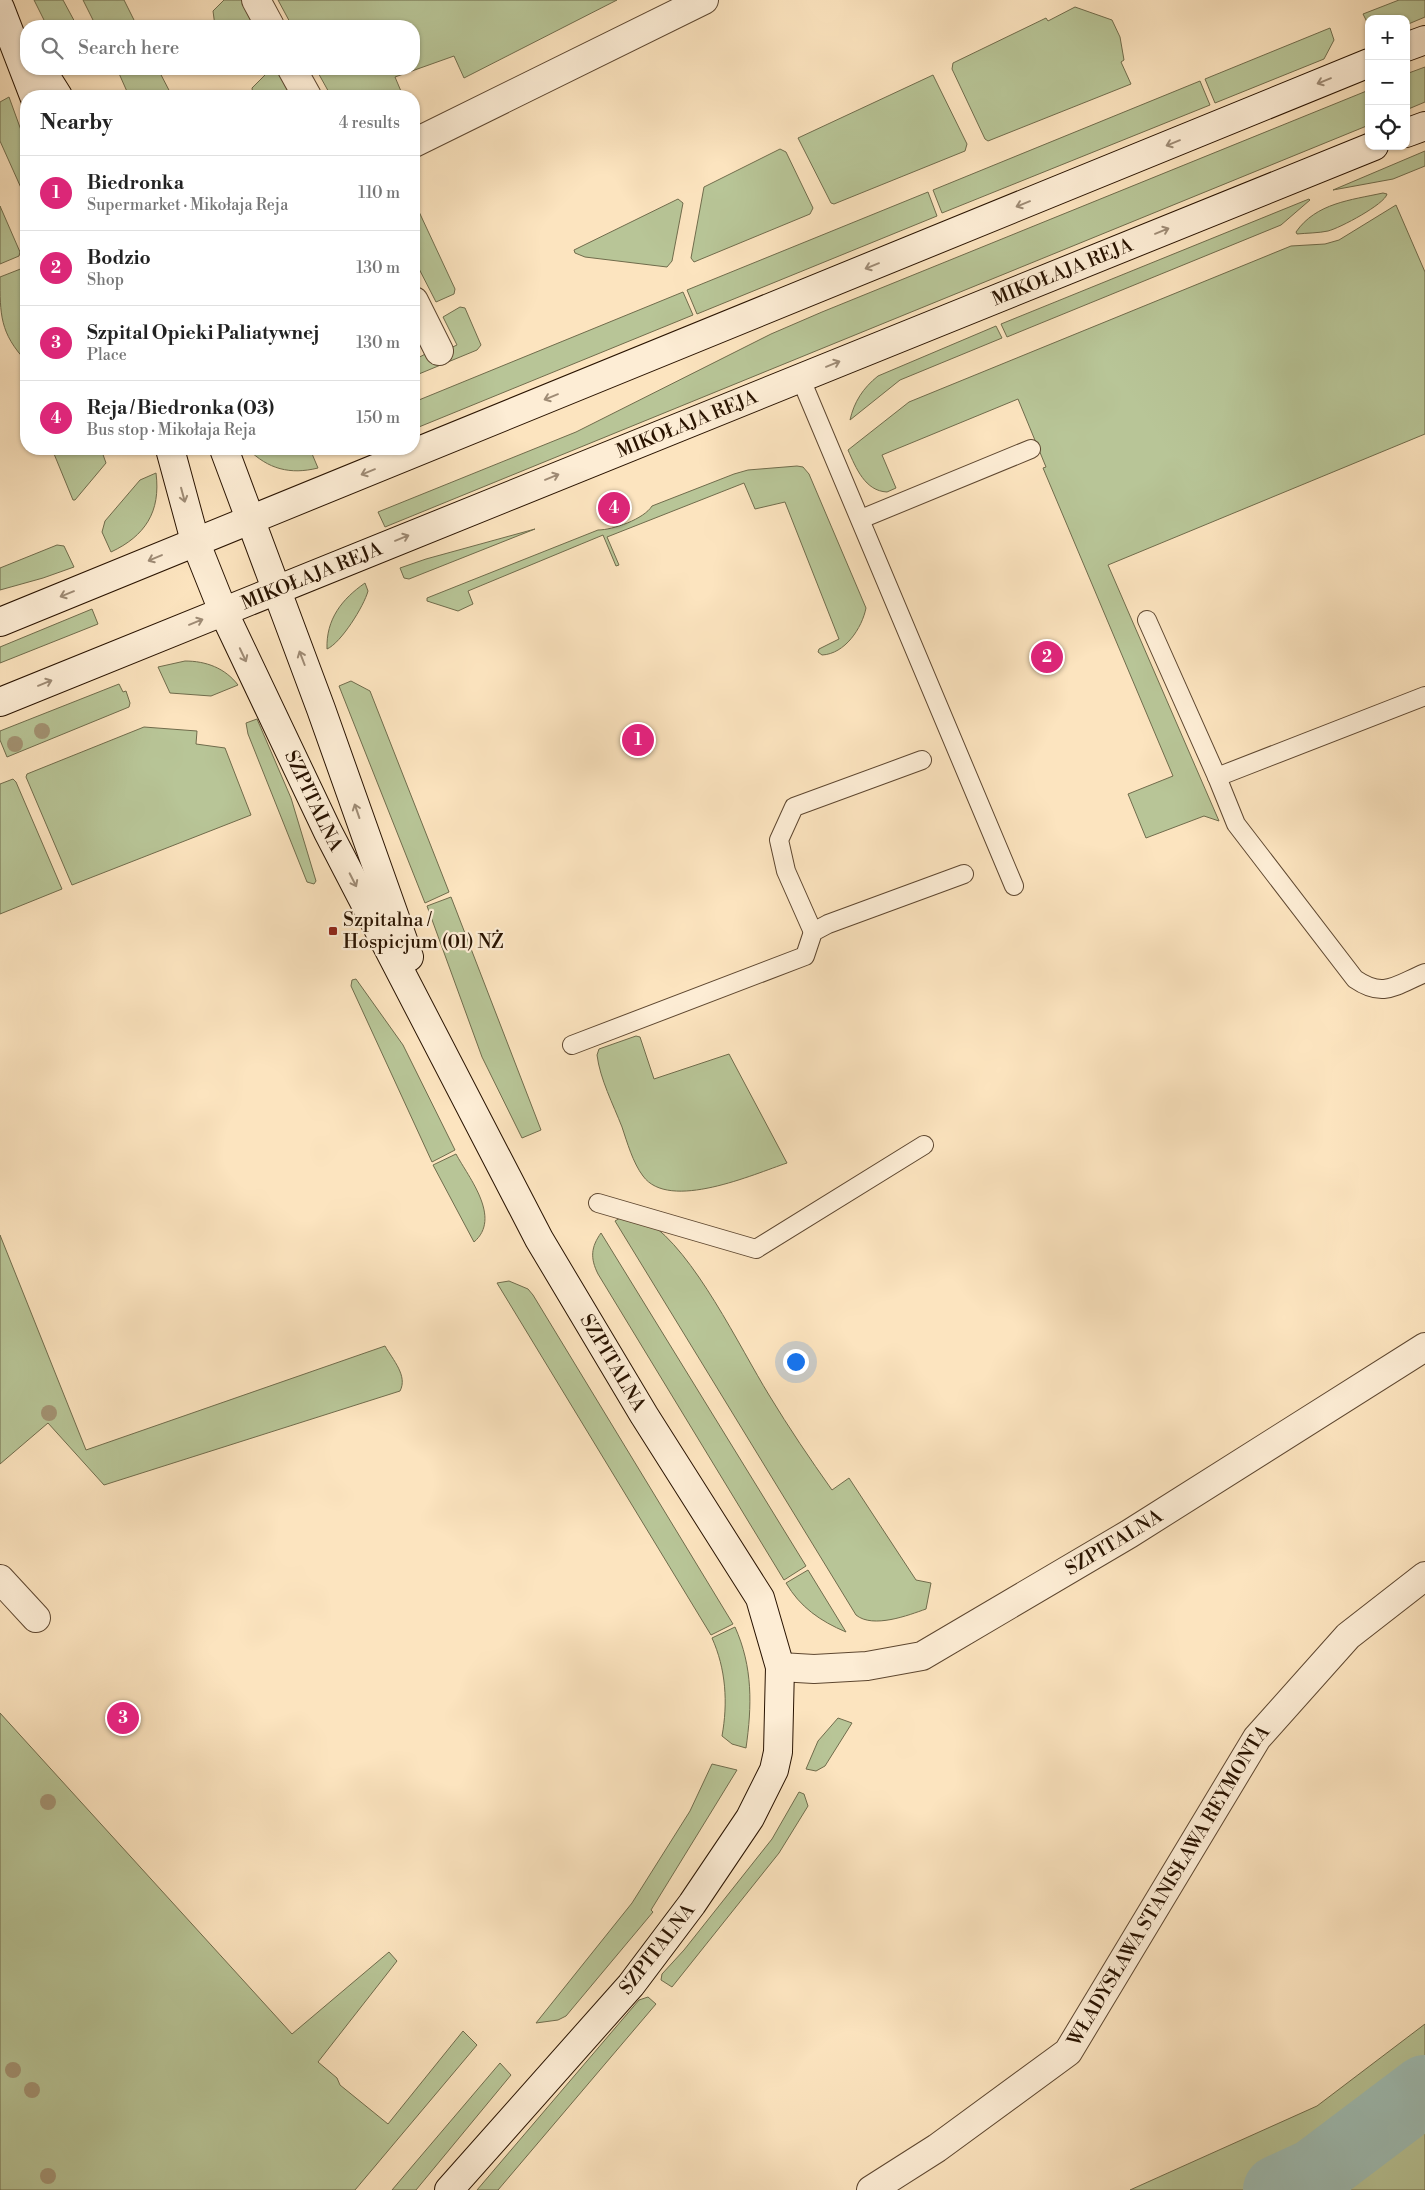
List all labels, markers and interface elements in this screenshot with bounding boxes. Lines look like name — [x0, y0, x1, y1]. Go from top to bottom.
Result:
map controls — [1365, 15, 1410, 150]
button: + — [1365, 15, 1410, 60]
search box — [20, 20, 420, 75]
icon: search — [38, 34, 66, 62]
text: Search here — [78, 36, 179, 60]
button: − — [1365, 60, 1410, 105]
one-way arrow — [1317, 77, 1332, 86]
button: locate — [1365, 105, 1410, 150]
text: Nearby — [40, 110, 113, 136]
text: 4 results — [339, 113, 400, 133]
one-way arrow — [1166, 138, 1181, 148]
text: Biedronka — [87, 171, 184, 195]
text: 1 — [52, 183, 60, 203]
text: 110 m — [358, 183, 400, 203]
text: Supermarket · Mikołaja Reja — [87, 195, 288, 215]
one-way arrow — [1016, 200, 1031, 210]
one-way arrow — [1155, 226, 1170, 235]
street label: MIKOŁAJA REJA — [988, 232, 1137, 311]
text: Bodzio — [87, 246, 151, 270]
text: 2 — [51, 258, 61, 278]
text: 130 m — [356, 258, 400, 278]
one-way arrow — [865, 262, 880, 271]
text: Shop — [87, 270, 124, 290]
text: Szpital Opieki Paliatywnej — [87, 321, 319, 345]
text: 3 — [51, 333, 61, 353]
text: 130 m — [356, 333, 400, 353]
text: Place — [87, 345, 127, 365]
one-way arrow — [825, 358, 840, 368]
street label: MIKOŁAJA REJA — [613, 384, 762, 463]
one-way arrow — [544, 393, 559, 403]
text: Reja / Biedronka (03) — [87, 396, 274, 420]
text: 4 — [51, 408, 61, 428]
text: 150 m — [356, 408, 400, 428]
text: Bus stop · Mikołaja Reja — [87, 420, 256, 440]
one-way arrow — [361, 468, 376, 477]
one-way arrow — [545, 471, 560, 480]
one-way arrow — [179, 486, 188, 502]
pin: 4 — [598, 489, 630, 527]
one-way arrow — [394, 532, 409, 542]
street label: MIKOŁAJA REJA — [237, 536, 386, 615]
one-way arrow — [148, 554, 163, 563]
one-way arrow — [60, 590, 75, 600]
one-way arrow — [188, 617, 203, 626]
pin: 2 — [1031, 638, 1063, 676]
one-way arrow — [239, 647, 249, 662]
one-way arrow — [297, 651, 306, 666]
one-way arrow — [37, 678, 52, 688]
pin: 1 — [622, 721, 654, 759]
street label: SZPITALNA — [279, 746, 348, 856]
one-way arrow — [352, 804, 361, 819]
one-way arrow — [349, 872, 358, 887]
place label: Szpitalna / Hospicjum (01) NŻ — [343, 908, 504, 954]
marker: Szpitalna / Hospicjum (01) NŻ — [327, 925, 339, 937]
street label: SZPITALNA — [575, 1310, 652, 1417]
your location — [783, 1349, 809, 1375]
street label: SZPITALNA — [1061, 1503, 1168, 1581]
pin: 3 — [107, 1699, 139, 1737]
street label: WŁADYSŁAWA STANISŁAWA REYMONTA — [1062, 1719, 1275, 2051]
street label: SZPITALNA — [614, 1898, 701, 1999]

